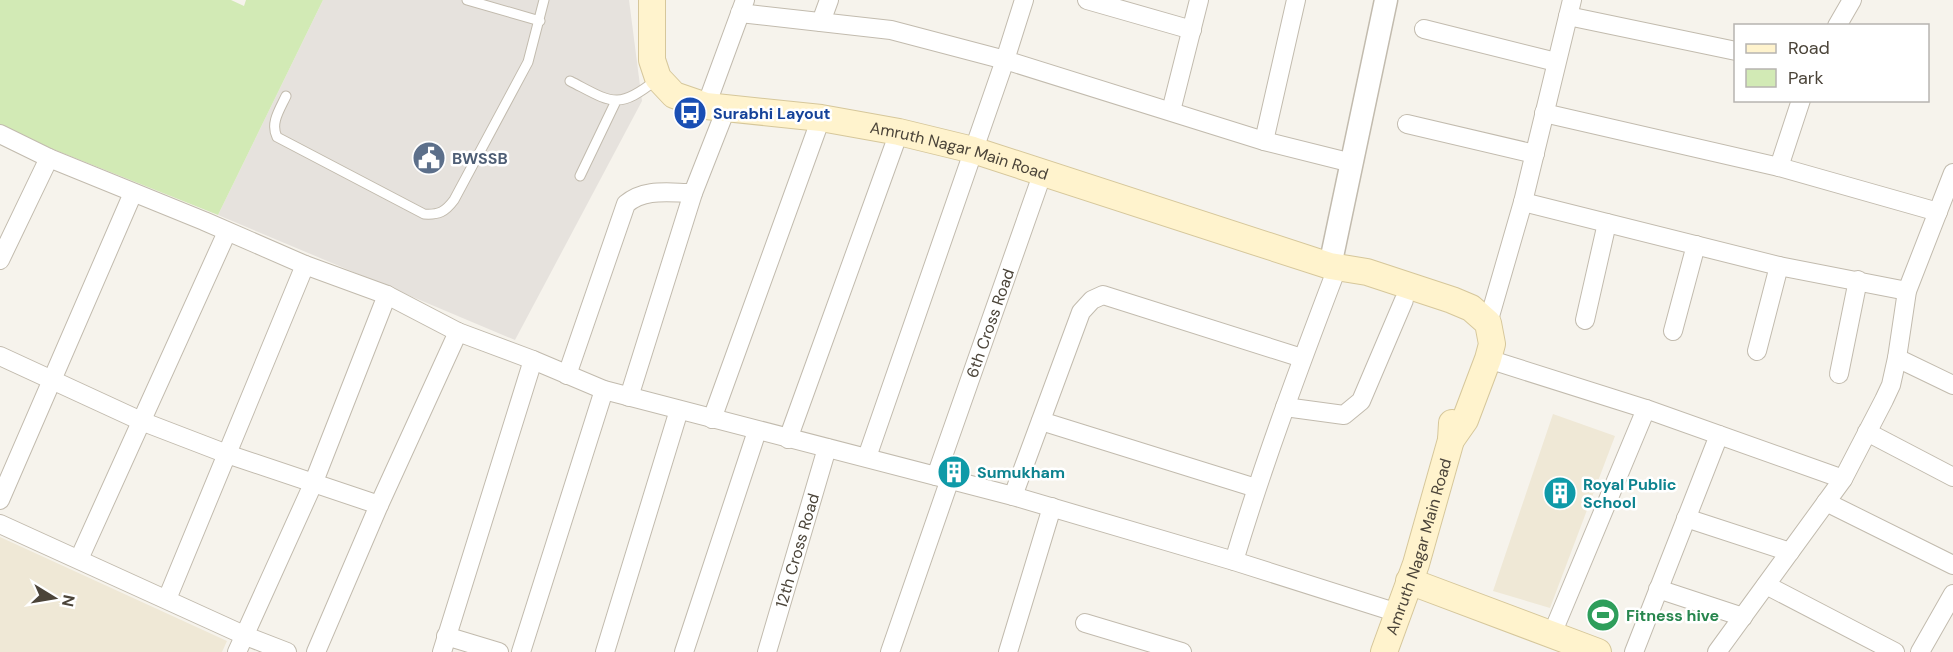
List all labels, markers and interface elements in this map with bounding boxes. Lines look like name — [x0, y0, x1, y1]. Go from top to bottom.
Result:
legend — [1734, 24, 1929, 102]
text: Road — [1788, 36, 1830, 60]
text: Park — [1788, 66, 1824, 90]
bus stop icon: Surabhi Layout — [672, 95, 708, 131]
place label: Surabhi Layout — [713, 103, 831, 124]
street label: Amruth Nagar Main Road — [868, 117, 1051, 185]
public building icon: BWSSB — [411, 140, 447, 176]
place label: BWSSB — [452, 148, 508, 169]
street label: 6th Cross Road — [961, 266, 1019, 381]
building icon: Sumukham — [936, 454, 972, 490]
street label: Amruth Nagar Main Road — [1381, 456, 1456, 638]
place label: Sumukham — [977, 462, 1065, 483]
place label: Royal Public School — [1583, 474, 1677, 513]
building icon: Royal Public School — [1542, 475, 1578, 511]
street label: 12th Cross Road — [771, 491, 824, 610]
north arrow — [24, 568, 84, 628]
text: N — [57, 593, 80, 608]
sports icon: Fitness hive — [1585, 597, 1621, 633]
place label: Fitness hive — [1626, 605, 1719, 626]

